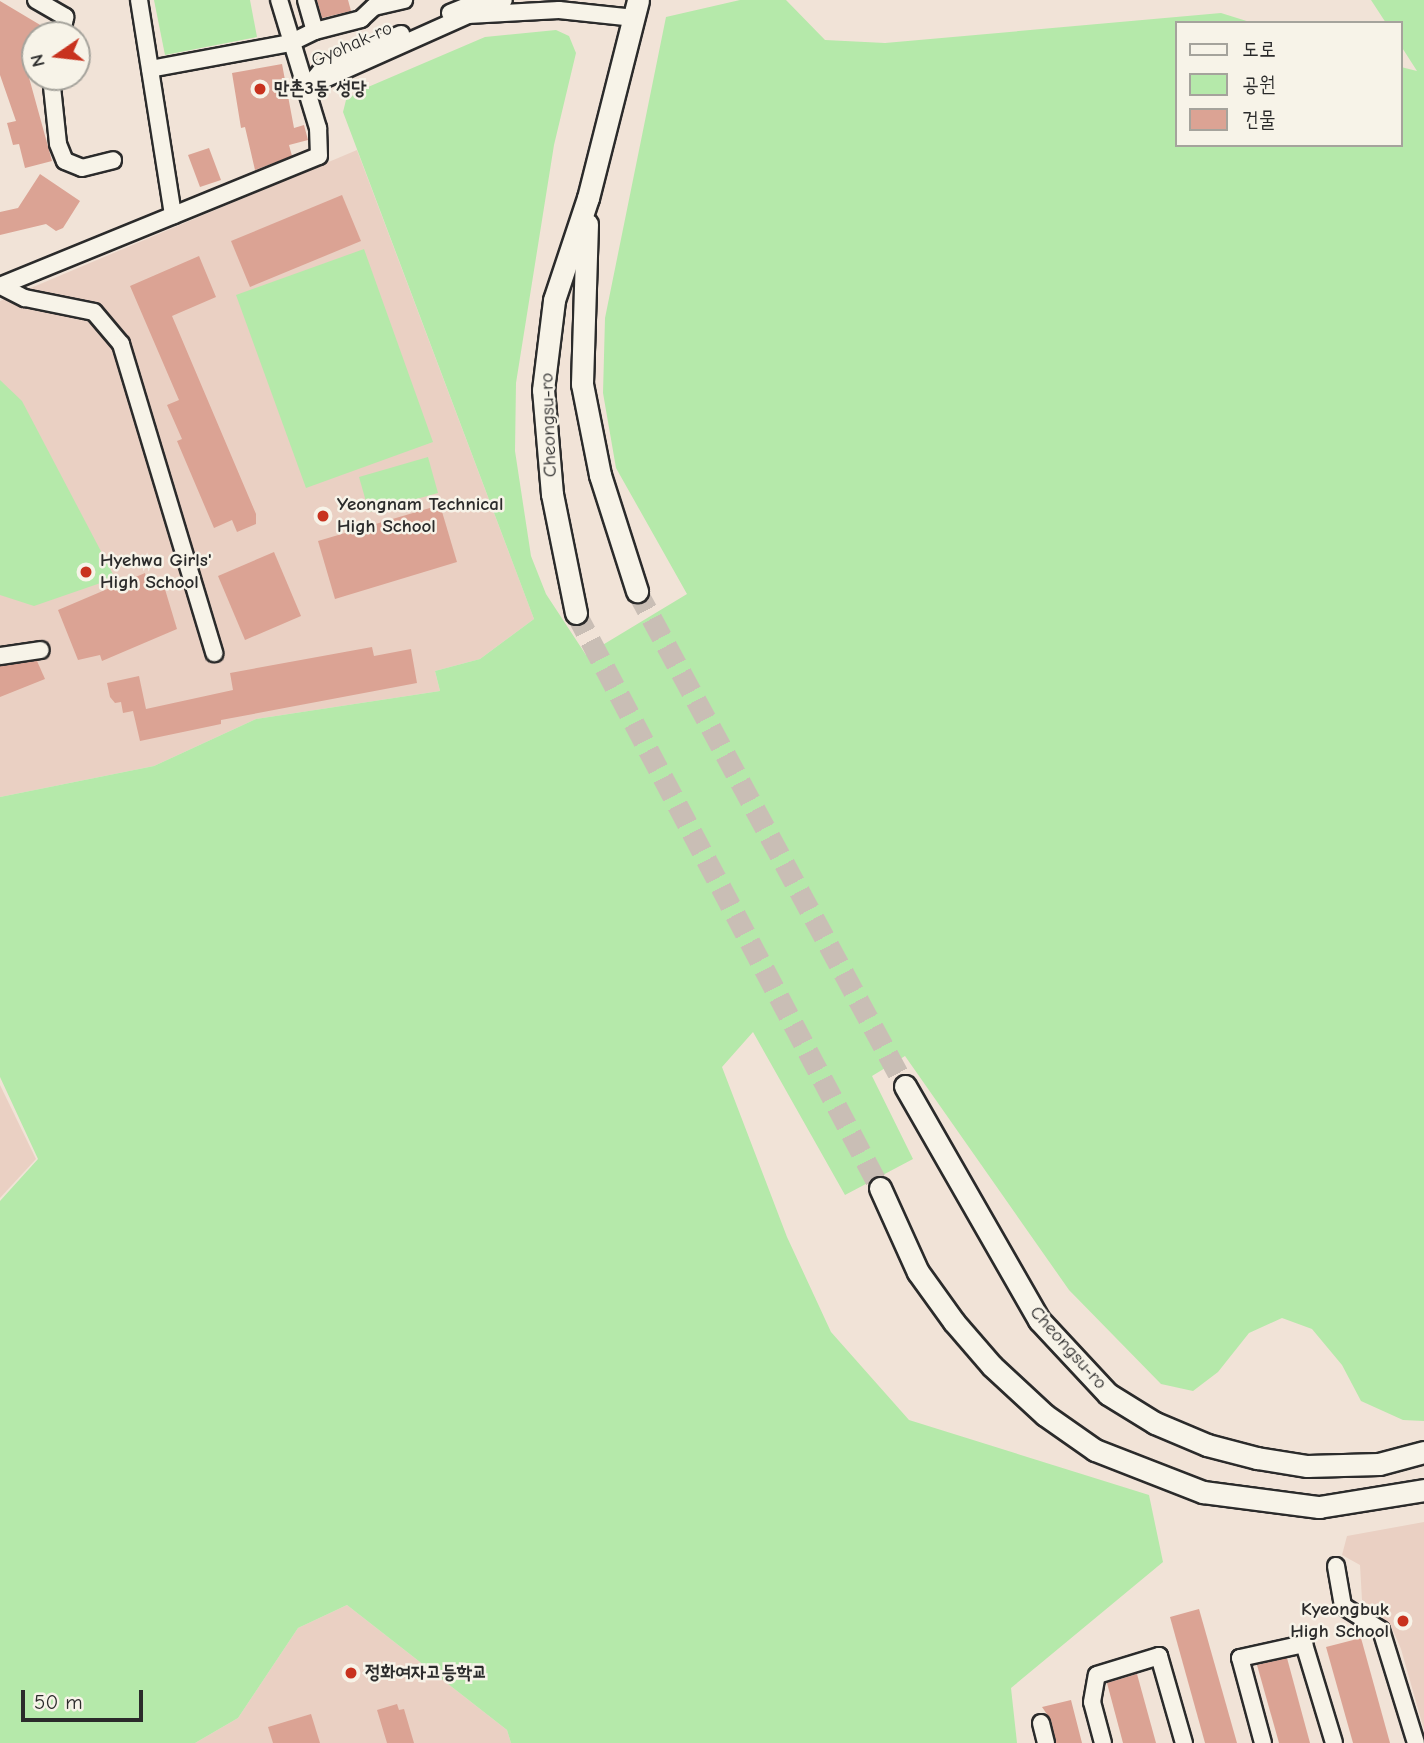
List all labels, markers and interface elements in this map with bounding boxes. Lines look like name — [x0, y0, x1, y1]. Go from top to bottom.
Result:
street label: Gyohak-ro — [308, 17, 396, 73]
north arrow — [21, 21, 91, 91]
legend — [1176, 21, 1403, 147]
text: 도로 — [1242, 37, 1276, 61]
text: N — [25, 52, 50, 69]
text: 공원 — [1242, 72, 1276, 96]
place label: 만촌3동 성당 — [274, 78, 367, 100]
marker: 만촌3동 성당 — [252, 81, 268, 97]
text: 건물 — [1242, 107, 1276, 131]
street label: Cheongsu-ro — [536, 372, 562, 478]
place label: Yeongnam Technical High School — [337, 494, 503, 538]
marker: Yeongnam Technical High School — [315, 508, 331, 524]
place label: Hyehwa Girls' High School — [100, 550, 212, 594]
marker: Hyehwa Girls' High School — [78, 564, 94, 580]
street label: Cheongsu-ro — [1025, 1302, 1111, 1394]
place label: Kyeongbuk High School — [1290, 1599, 1389, 1643]
marker: Kyeongbuk High School — [1395, 1613, 1411, 1629]
place label: 정화여자고등학교 — [365, 1662, 487, 1684]
marker: 정화여자고등학교 — [343, 1665, 359, 1681]
scale bar — [24, 1676, 147, 1720]
text: 50 m — [34, 1690, 83, 1714]

